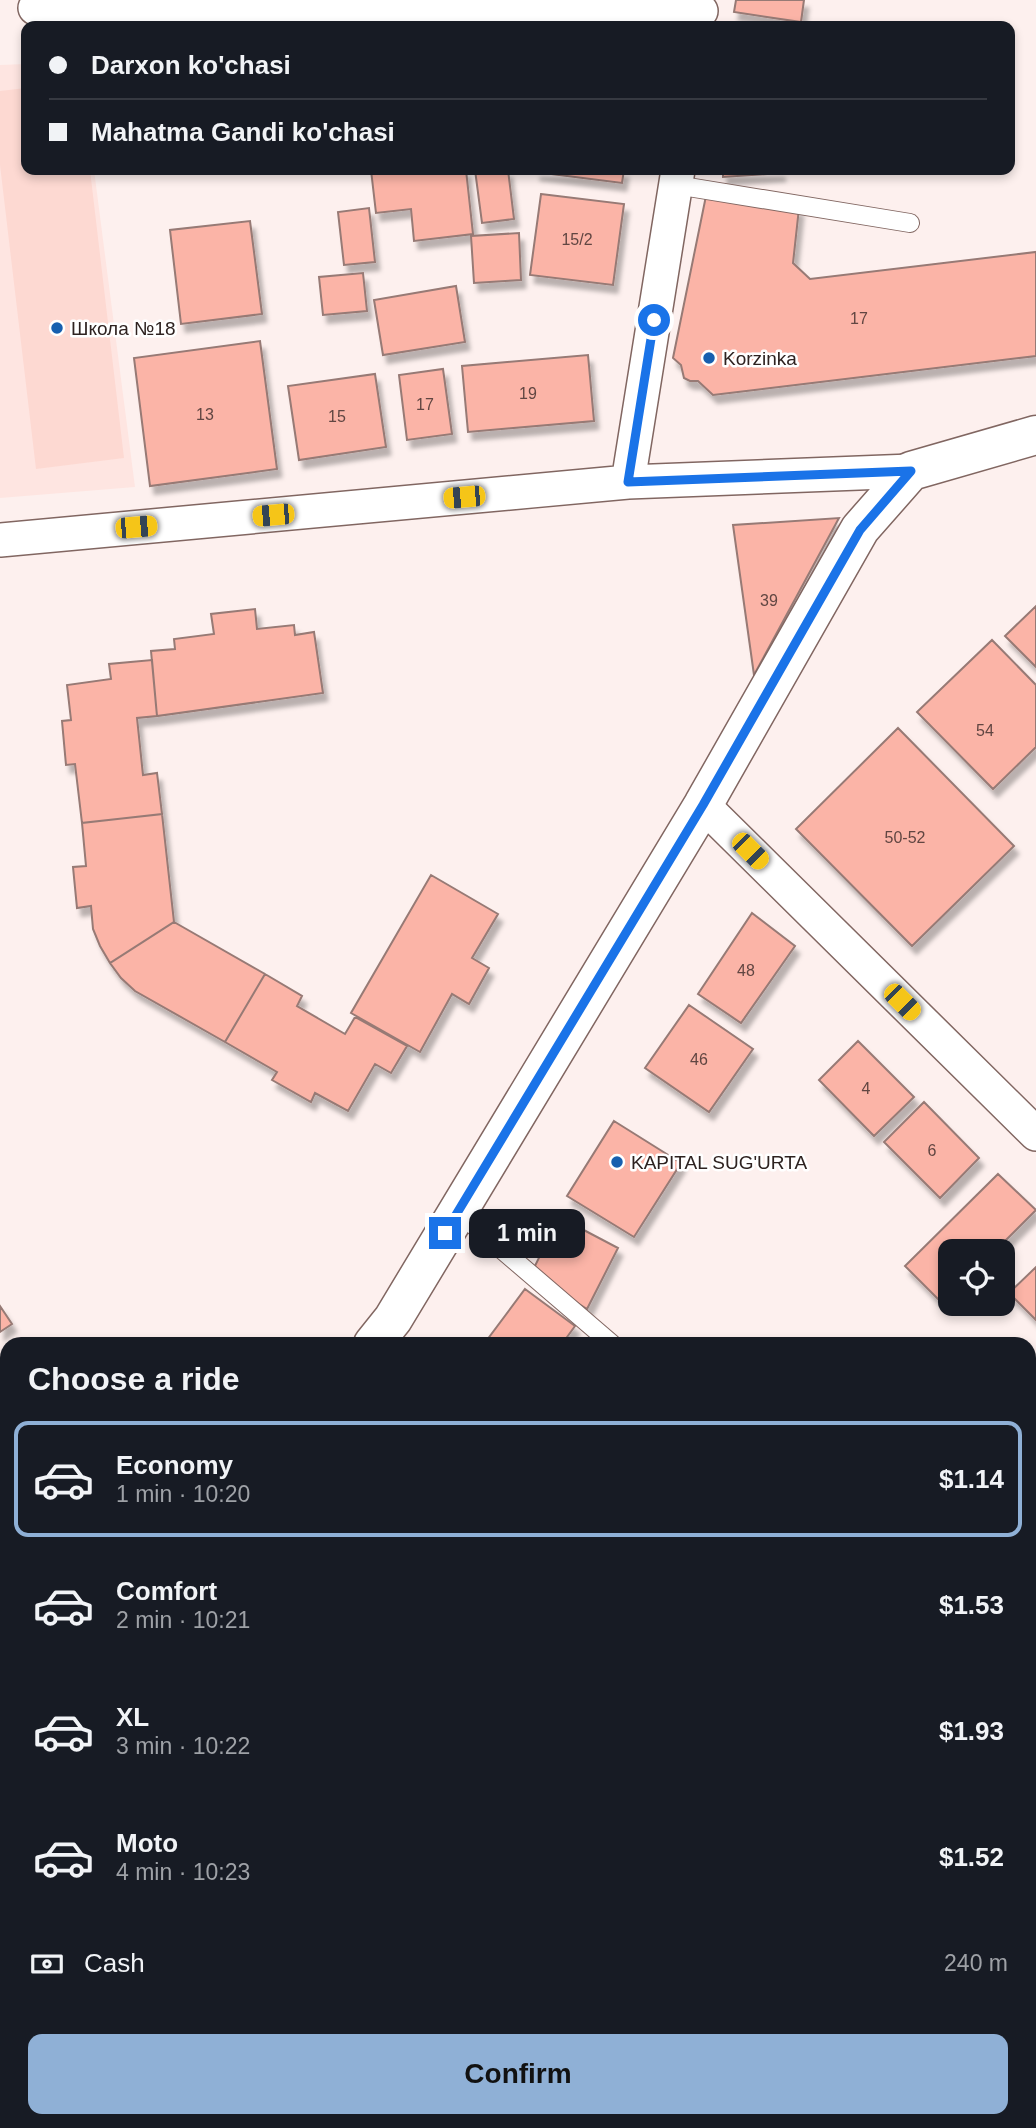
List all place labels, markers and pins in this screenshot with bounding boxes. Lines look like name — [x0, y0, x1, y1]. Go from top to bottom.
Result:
place label: Школа №18 — [71, 318, 176, 339]
marker: Школа №18 — [49, 320, 65, 336]
place label: Korzinka — [723, 348, 797, 369]
marker: Korzinka — [701, 350, 717, 366]
place label: KAPITAL SUG'URTA — [631, 1152, 807, 1173]
marker: KAPITAL SUG'URTA — [609, 1154, 625, 1170]

